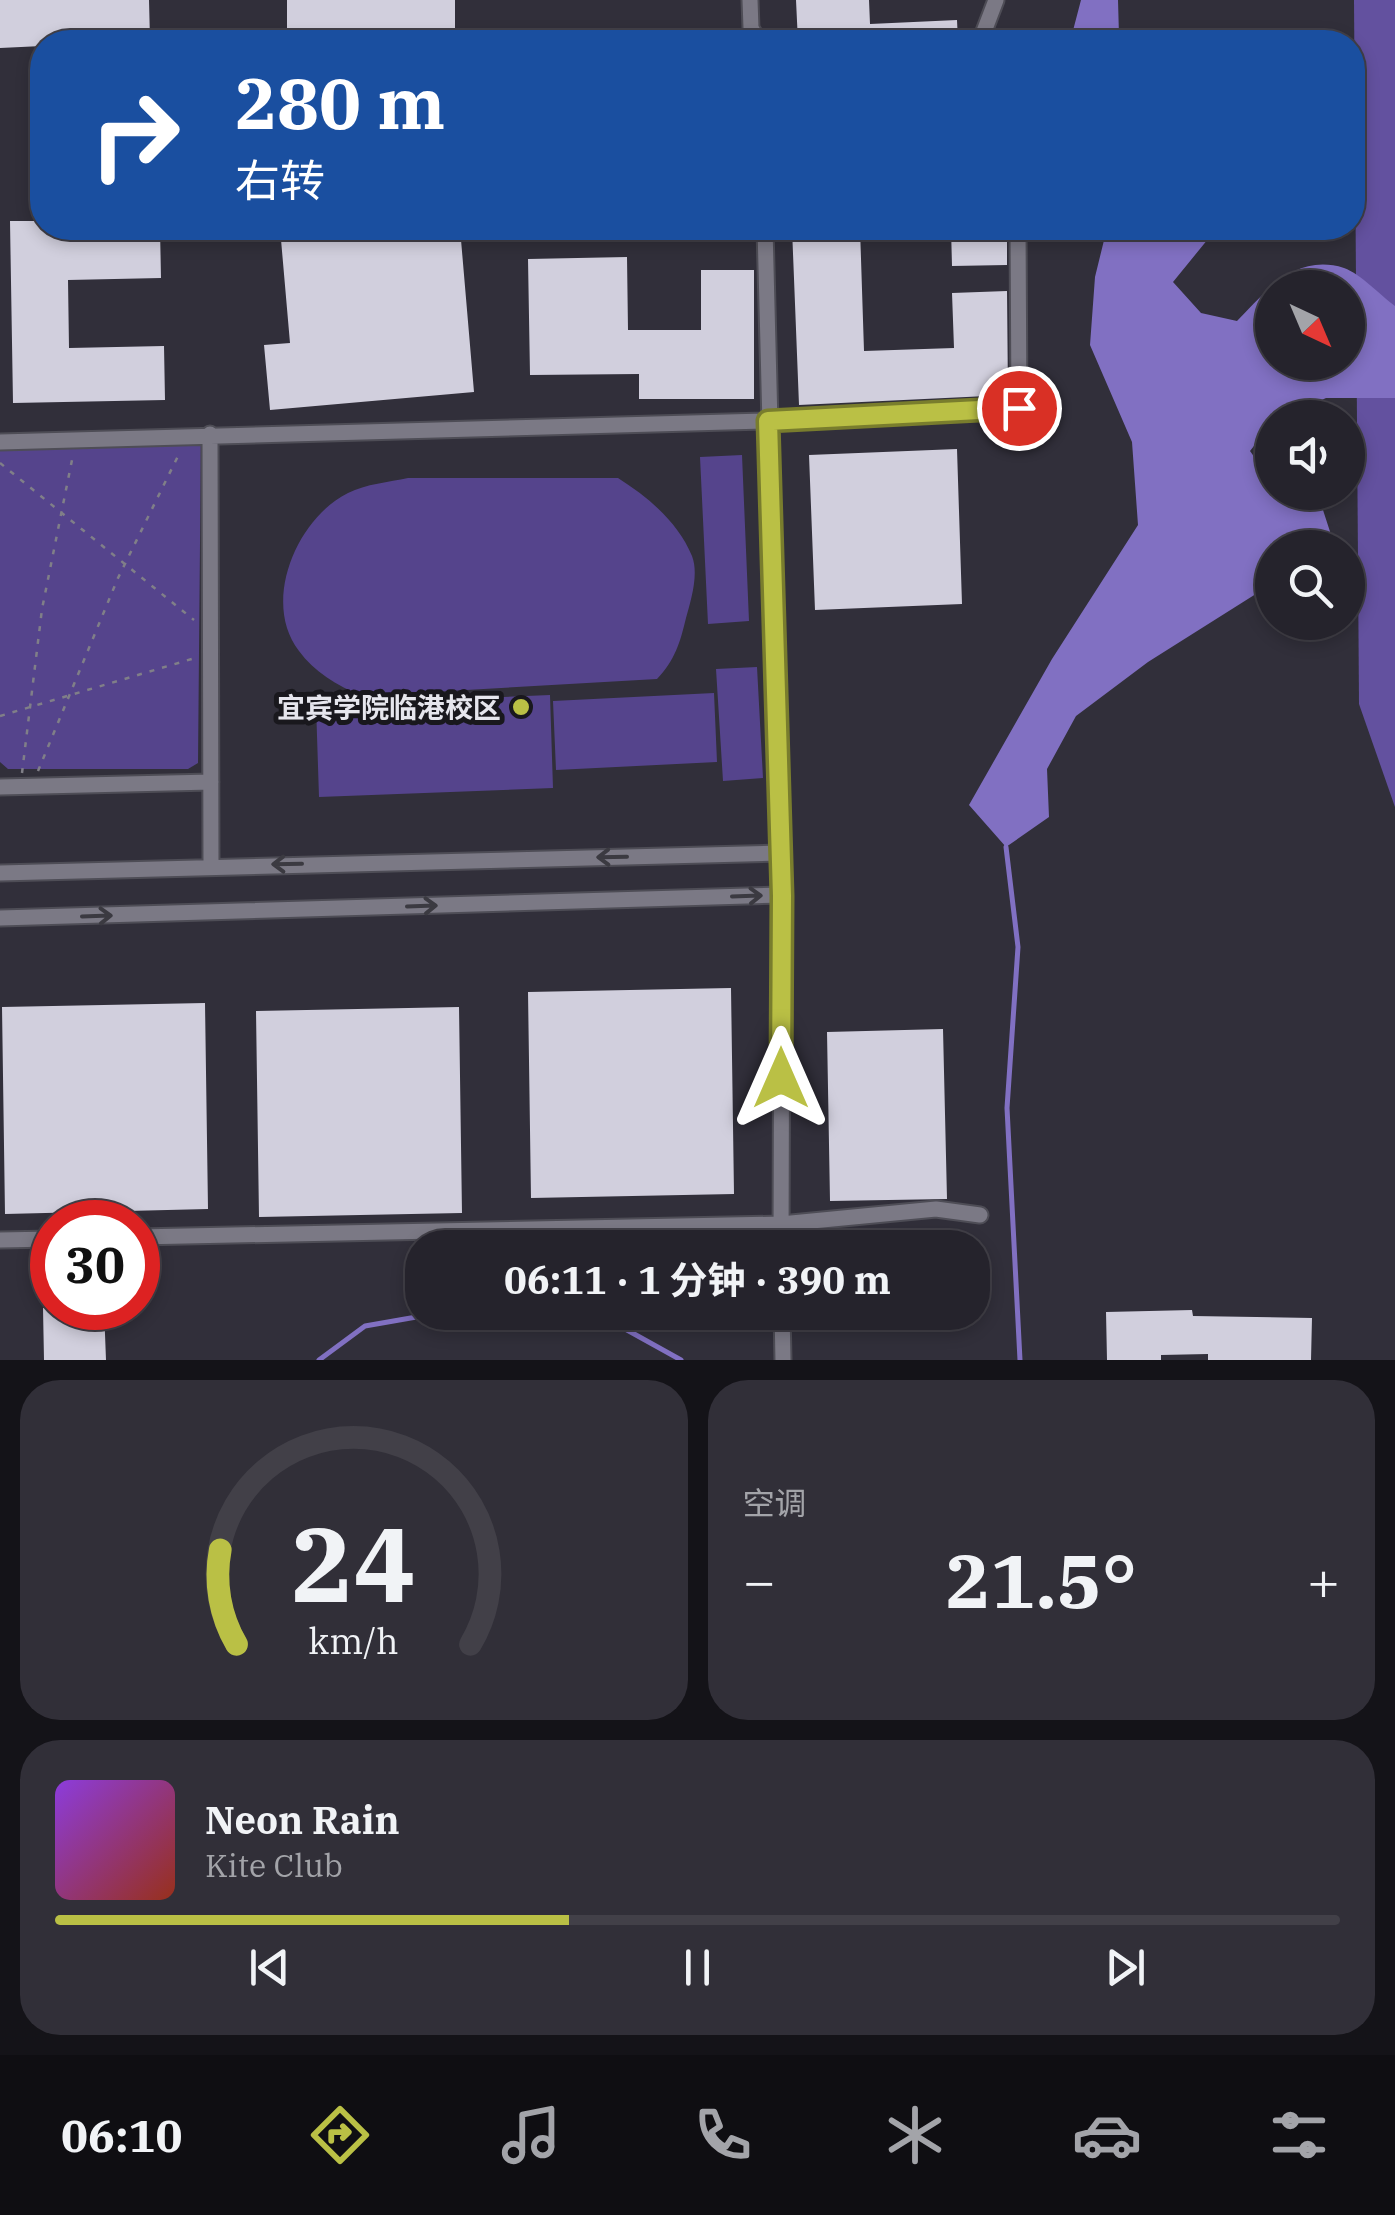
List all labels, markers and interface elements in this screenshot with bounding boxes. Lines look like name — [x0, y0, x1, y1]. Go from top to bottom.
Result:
text: 280 m — [235, 57, 445, 148]
icon: right — [70, 70, 200, 200]
text: 右转 — [235, 151, 325, 209]
north arrow — [1255, 270, 1365, 380]
map controls — [1255, 270, 1365, 640]
pin — [977, 366, 1062, 451]
icon: arrive — [992, 381, 1047, 436]
button: sound — [1255, 400, 1365, 510]
button: search — [1255, 530, 1365, 640]
place label: 宜宾学院临港校区 — [277, 689, 501, 726]
marker: 宜宾学院临港校区 — [510, 696, 532, 718]
one-way arrow — [596, 848, 628, 866]
one-way arrow — [272, 855, 304, 874]
one-way arrow — [731, 887, 763, 906]
one-way arrow — [406, 897, 438, 916]
one-way arrow — [81, 906, 113, 925]
position arrow — [729, 1026, 833, 1130]
speed limit sign: 30 — [30, 1200, 160, 1330]
text: 06:11 · 1 分钟 · 390 m — [504, 1255, 891, 1304]
text: 空调 — [743, 1482, 807, 1524]
text: 24 — [291, 1495, 416, 1631]
text: 21.5° — [946, 1531, 1137, 1629]
text: − — [743, 1545, 776, 1616]
text: + — [1307, 1545, 1340, 1616]
text: km/h — [309, 1617, 399, 1664]
text: Neon Rain — [205, 1795, 400, 1844]
text: Kite Club — [205, 1844, 343, 1886]
icon: previous — [242, 1940, 297, 1995]
icon: pause — [670, 1940, 725, 1995]
icon: next — [1098, 1940, 1153, 1995]
icon: directions — [305, 2100, 375, 2170]
icon: music — [496, 2100, 566, 2170]
icon: phone — [688, 2100, 758, 2170]
icon: climate — [880, 2100, 950, 2170]
icon: car — [1072, 2100, 1142, 2170]
icon: filters — [1264, 2100, 1334, 2170]
text: 06:10 — [61, 2106, 183, 2164]

